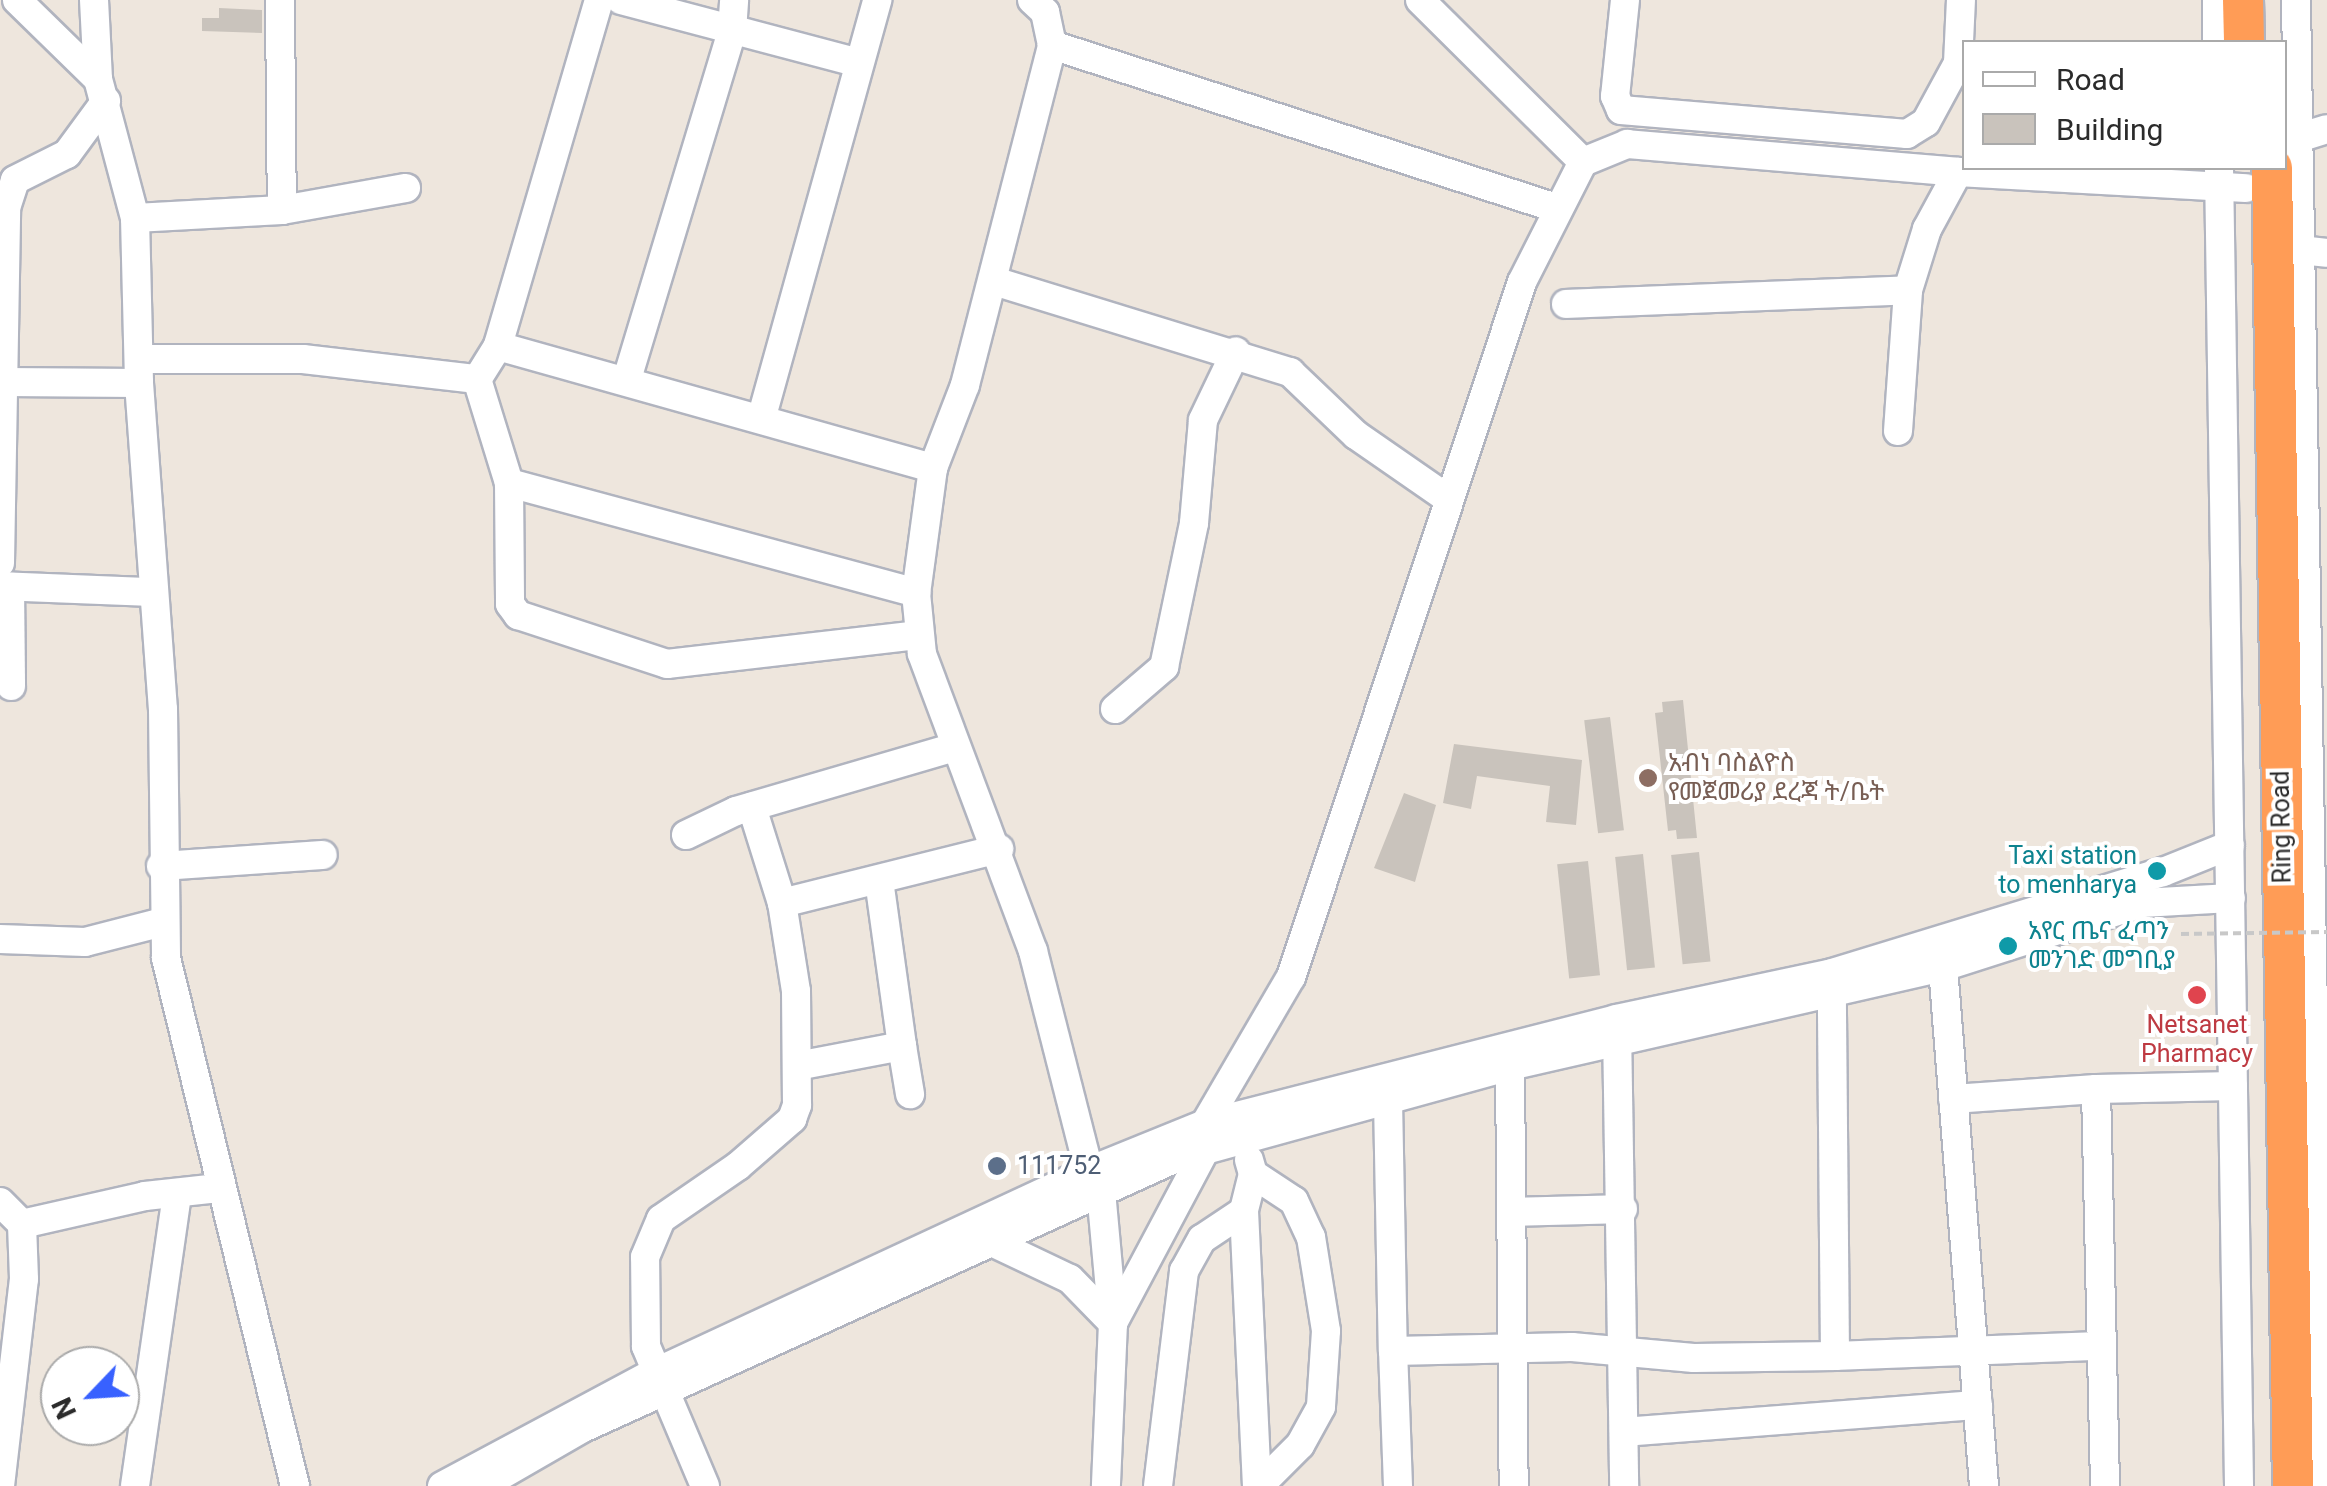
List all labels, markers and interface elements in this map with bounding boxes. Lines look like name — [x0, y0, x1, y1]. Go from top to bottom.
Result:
legend — [1962, 40, 2287, 170]
text: Road — [2056, 62, 2125, 97]
text: Building — [2056, 112, 2163, 147]
place label: አብነ ባስልዮስ የመጀመሪያ ደረጃ ት/ቤት — [1668, 749, 1884, 808]
marker: አብነ ባስልዮስ የመጀመሪያ ደረጃ ት/ቤት — [1637, 767, 1659, 789]
street label: Ring Road — [2266, 770, 2298, 884]
place label: Taxi station to menharya — [1998, 842, 2137, 901]
marker: Taxi station to menharya — [2146, 860, 2168, 882]
place label: አየር ጤና ፈጣን መንገድ መግቢያ — [2028, 917, 2175, 976]
marker: አየር ጤና ፈጣን መንገድ መግቢያ — [1997, 935, 2019, 957]
marker: Netsanet Pharmacy — [2186, 984, 2208, 1006]
place label: Netsanet Pharmacy — [2141, 1011, 2253, 1070]
place label: 111752 — [1017, 1151, 1101, 1181]
marker: 111752 — [986, 1155, 1008, 1177]
north arrow — [40, 1346, 140, 1446]
text: N — [45, 1392, 83, 1424]

